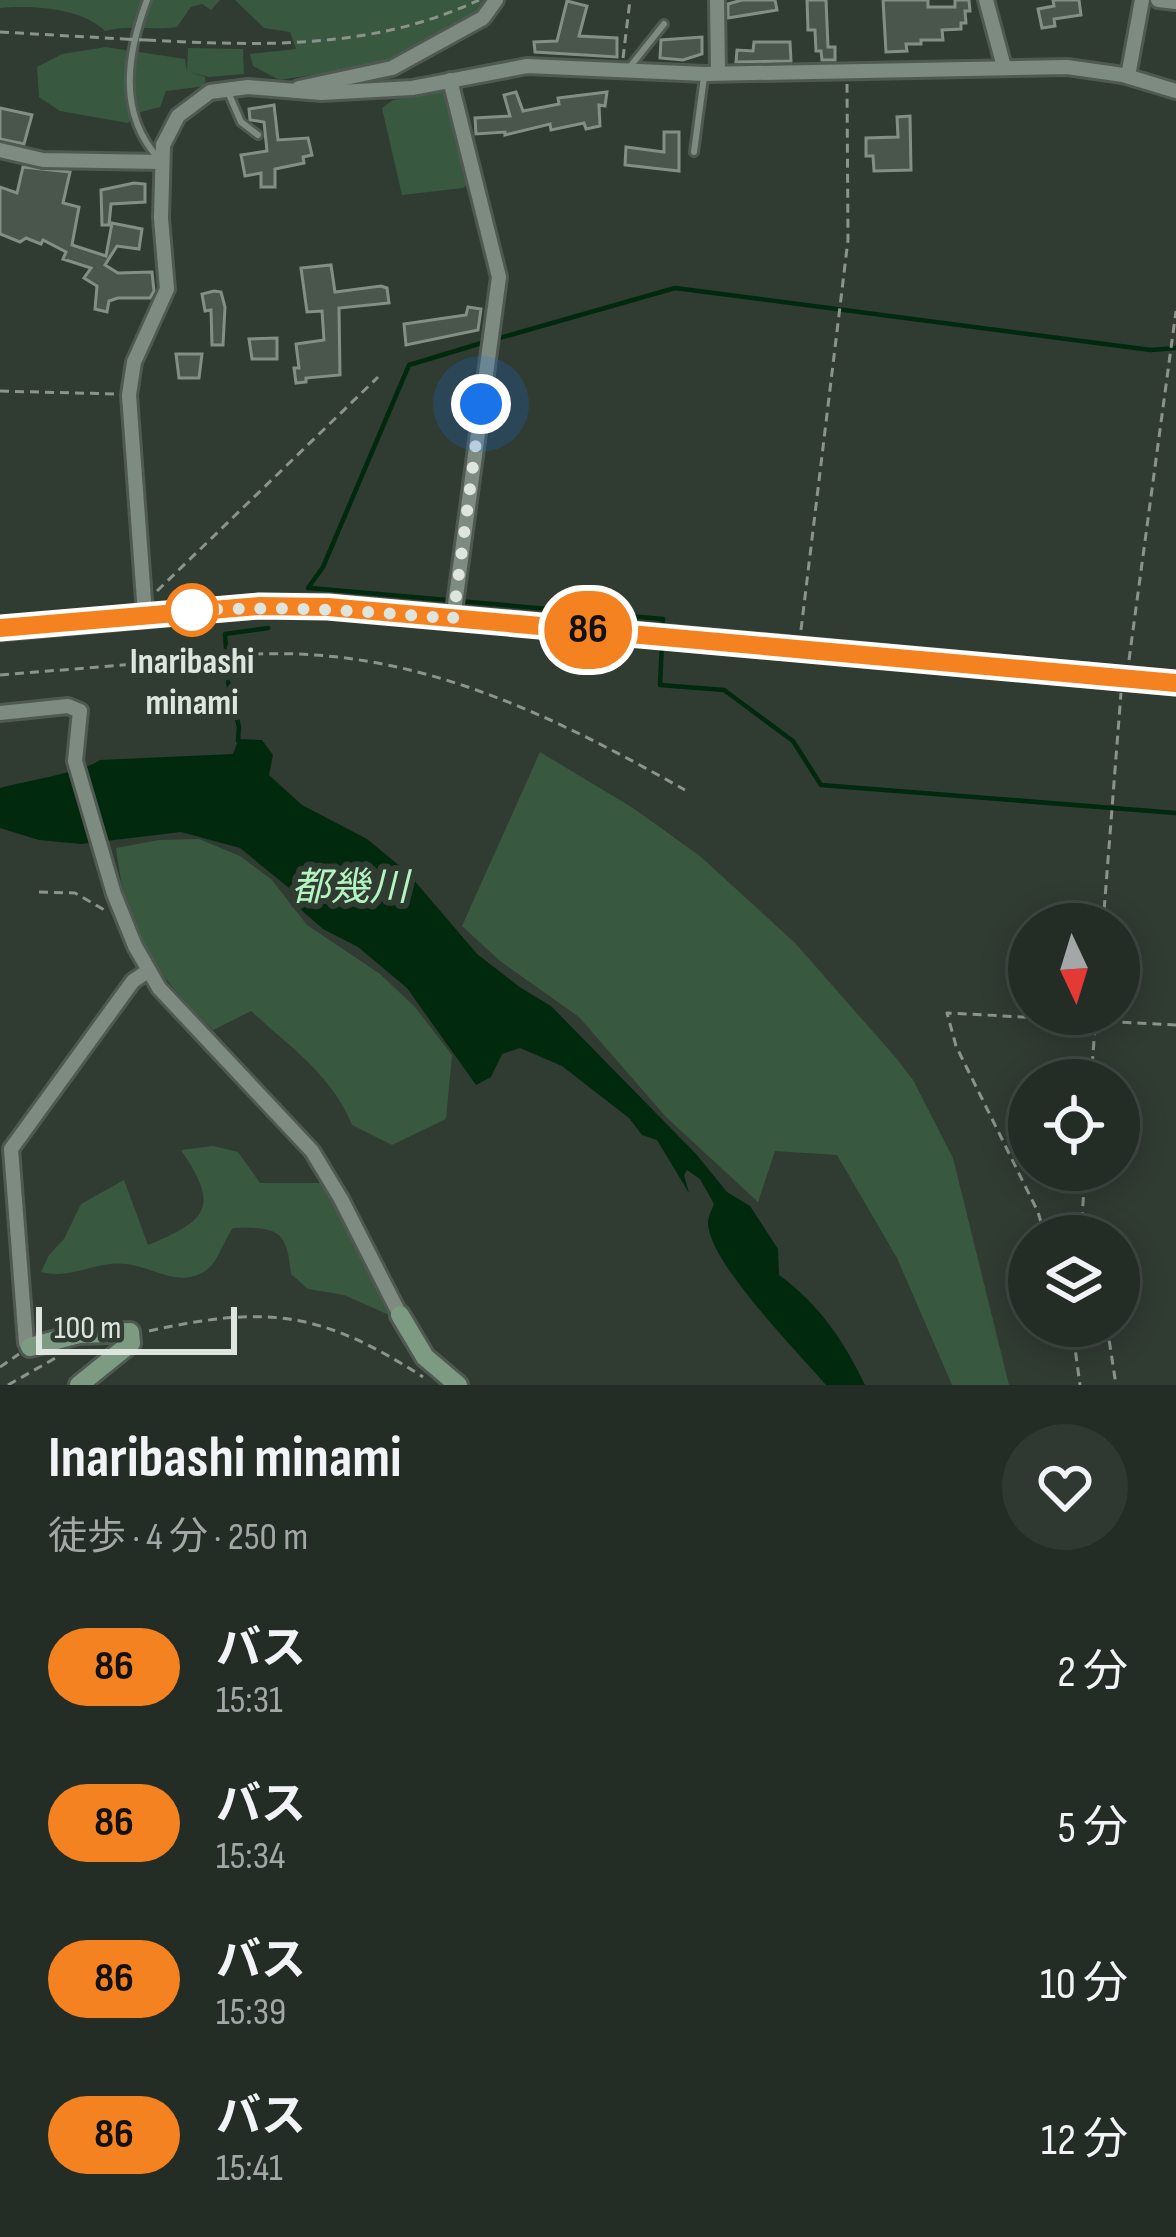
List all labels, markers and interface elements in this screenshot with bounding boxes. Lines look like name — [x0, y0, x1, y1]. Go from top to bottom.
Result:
your location — [451, 374, 511, 434]
marker: Inaribashi minami — [167, 585, 217, 635]
line badge: 86 — [534, 591, 642, 669]
text: 86 — [568, 604, 608, 655]
place label: Inaribashi minami — [130, 641, 254, 725]
water label: 都幾川 — [291, 865, 412, 912]
north arrow — [1008, 903, 1140, 1035]
map controls — [1008, 903, 1140, 1347]
button: locate — [1008, 1059, 1140, 1191]
button: layers — [1008, 1215, 1140, 1347]
scale bar — [36, 1301, 237, 1354]
text: 100 m — [54, 1308, 121, 1348]
button: heart — [1002, 1424, 1128, 1550]
text: Inaribashi minami — [48, 1425, 402, 1493]
text: 徒歩 · 4 分 · 250 m — [48, 1514, 308, 1561]
text: バス — [216, 1622, 306, 1677]
text: 86 — [94, 1641, 134, 1692]
text: 2 分 — [1057, 1645, 1128, 1700]
text: 15:31 — [216, 1677, 283, 1724]
text: バス — [216, 1778, 306, 1833]
text: 86 — [94, 1797, 134, 1848]
text: 5 分 — [1058, 1801, 1128, 1856]
text: 15:34 — [216, 1833, 285, 1880]
text: バス — [216, 1934, 306, 1989]
text: 86 — [94, 1953, 134, 2004]
text: 10 分 — [1040, 1957, 1128, 2012]
text: 15:39 — [216, 1989, 286, 2036]
text: バス — [216, 2090, 306, 2145]
text: 86 — [94, 2109, 134, 2160]
text: 12 分 — [1041, 2113, 1128, 2168]
text: 15:41 — [216, 2145, 283, 2192]

